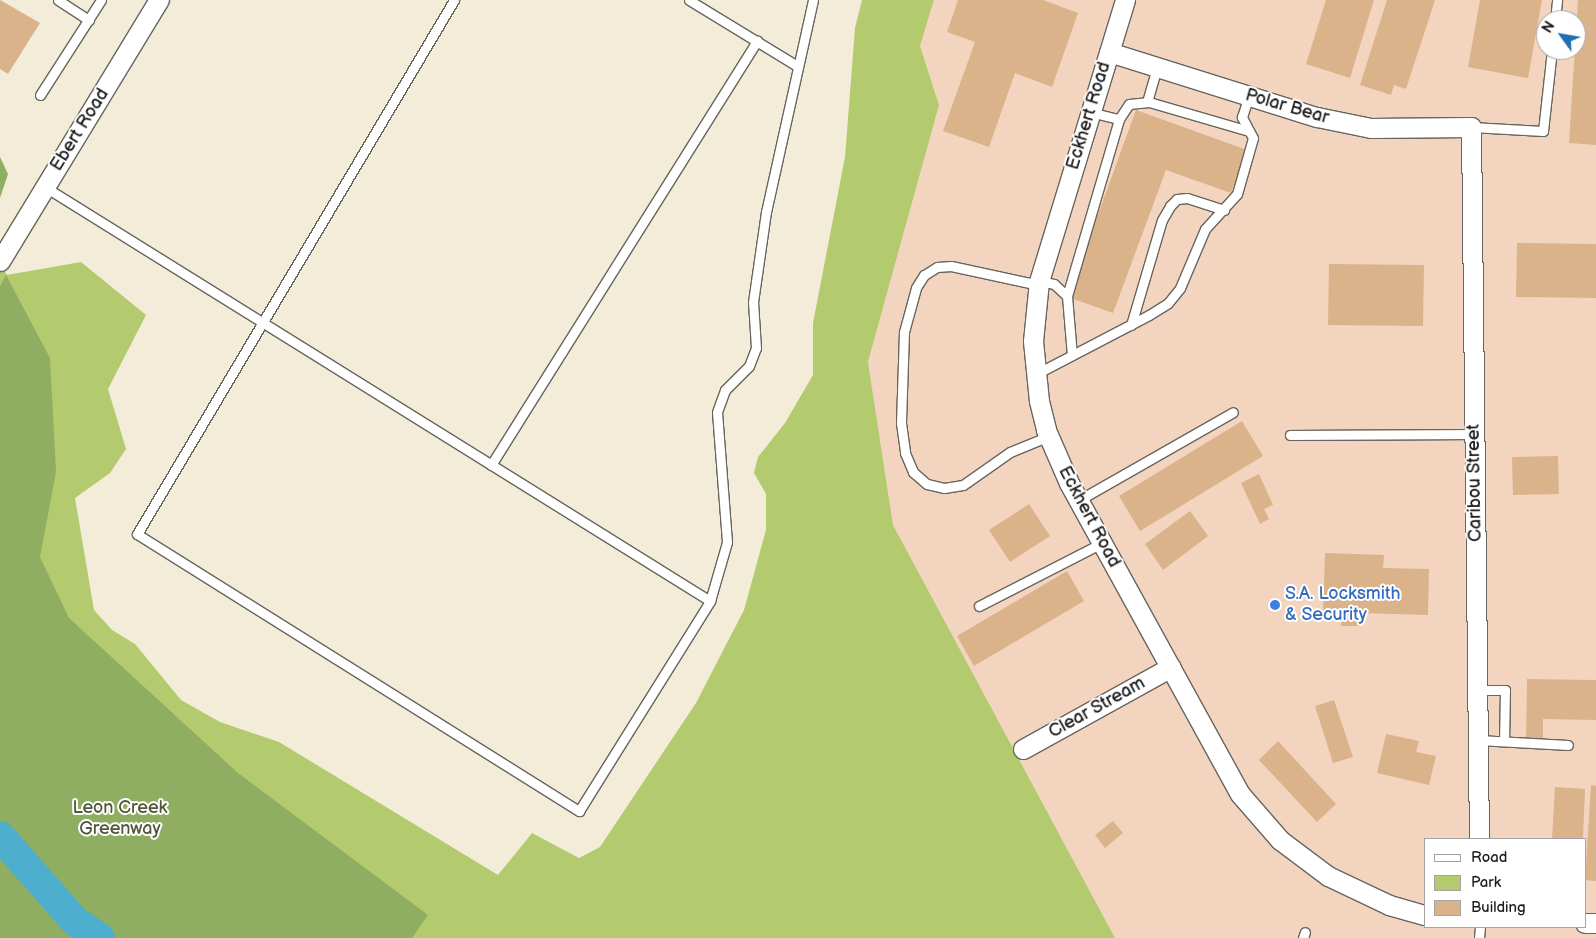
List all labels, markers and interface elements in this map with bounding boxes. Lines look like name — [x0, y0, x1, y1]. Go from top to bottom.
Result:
north arrow — [1536, 10, 1586, 60]
text: N — [1539, 18, 1559, 36]
street label: Eckhert Road — [1062, 60, 1116, 172]
street label: Ebert Road — [46, 85, 114, 175]
street label: Polar Bear — [1243, 85, 1331, 129]
street label: Caribou Street — [1463, 424, 1487, 542]
street label: Eckhert Road — [1053, 463, 1125, 571]
place label: S.A. Locksmith & Security — [1285, 584, 1400, 626]
marker: S.A. Locksmith & Security — [1269, 599, 1281, 611]
street label: Clear Stream — [1045, 673, 1149, 743]
park label: Leon Creek Greenway — [73, 798, 167, 841]
legend — [1424, 838, 1586, 928]
text: Road — [1471, 848, 1507, 867]
text: Park — [1471, 873, 1501, 892]
text: Building — [1471, 898, 1526, 917]

